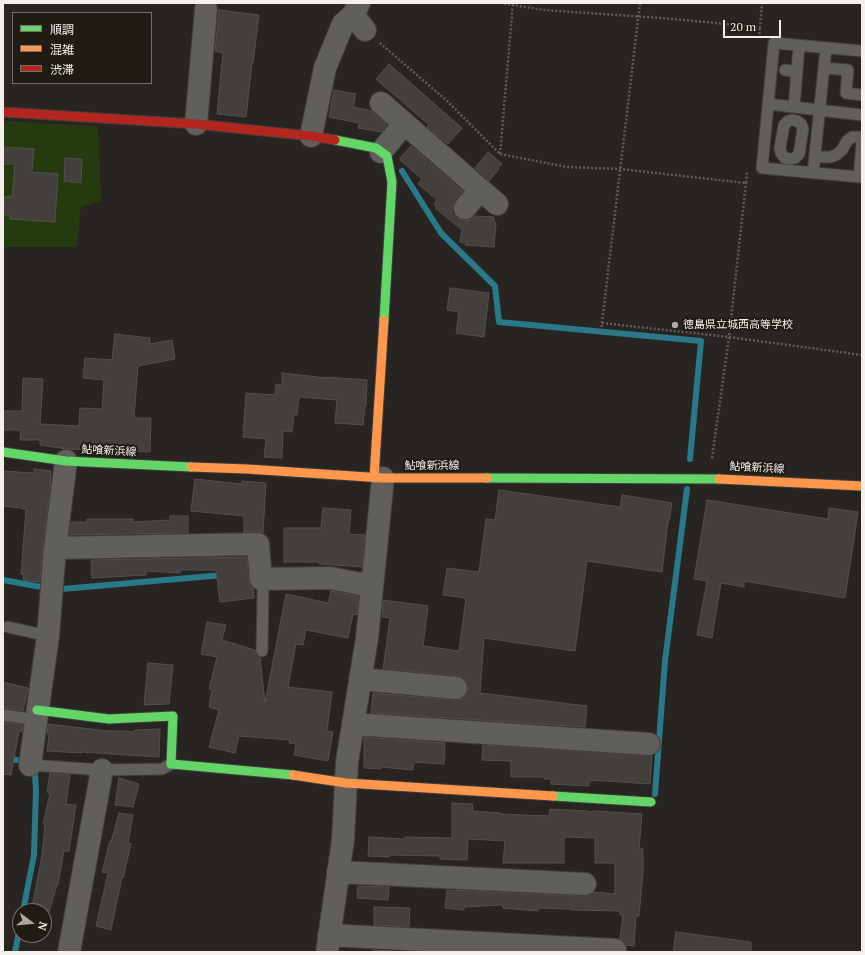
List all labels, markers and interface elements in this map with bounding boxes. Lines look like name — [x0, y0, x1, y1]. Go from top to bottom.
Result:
legend — [12, 12, 152, 84]
scale bar — [725, 12, 783, 38]
text: 20 m — [730, 19, 756, 34]
text: 順調 — [50, 22, 74, 37]
text: 混雑 — [50, 42, 74, 57]
text: 渋滞 — [50, 62, 74, 77]
place label: 徳島県立城西高等学校 — [683, 318, 793, 332]
marker: 徳島県立城西高等学校 — [670, 320, 680, 330]
street label: 鮎喰新浜線 — [81, 443, 137, 459]
street label: 鮎喰新浜線 — [405, 459, 459, 473]
street label: 鮎喰新浜線 — [729, 460, 785, 476]
north arrow — [12, 903, 52, 943]
text: N — [35, 920, 50, 932]

